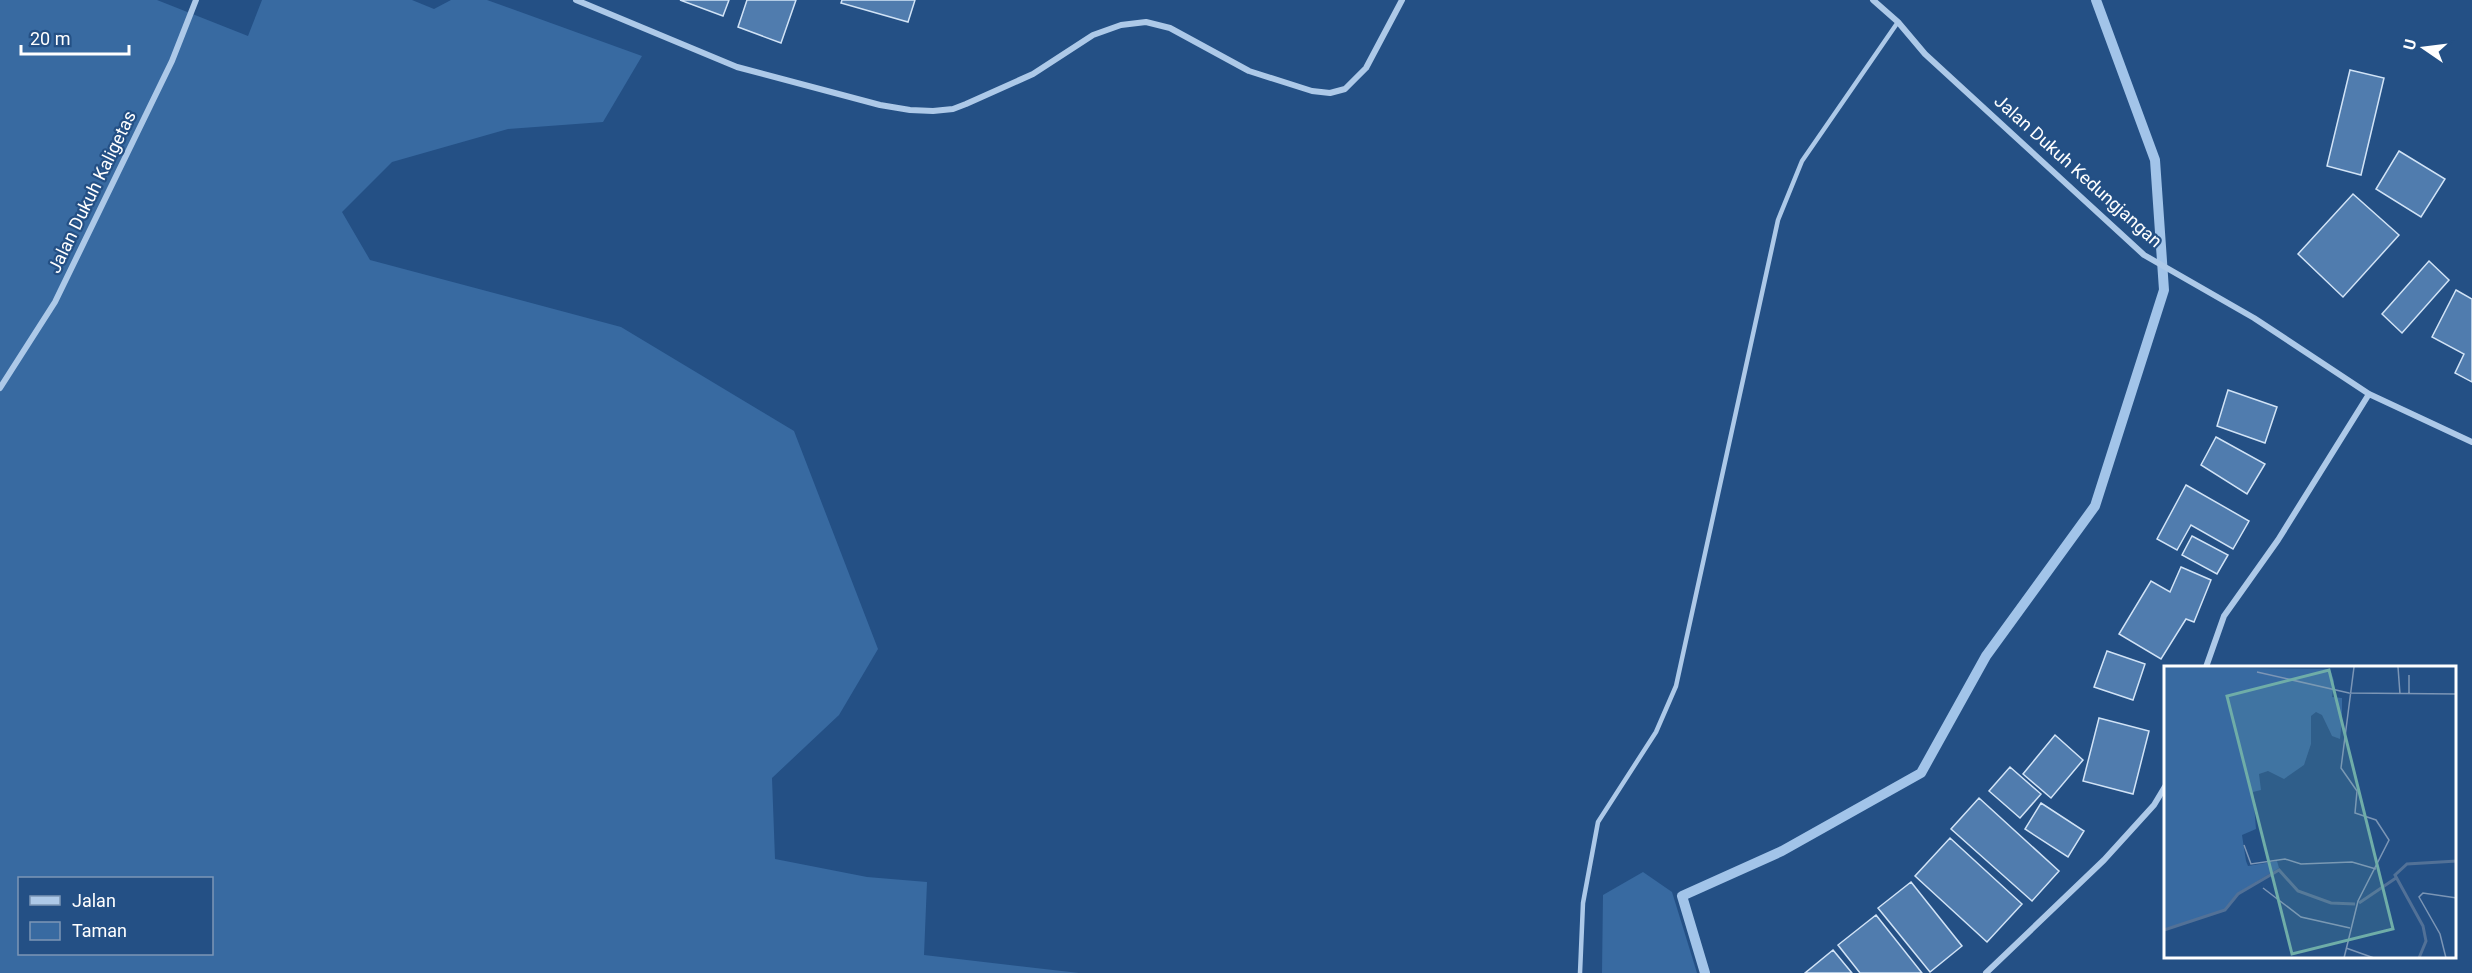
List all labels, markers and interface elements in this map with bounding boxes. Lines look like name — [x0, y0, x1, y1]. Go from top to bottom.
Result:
scale bar — [21, 18, 129, 56]
north arrow — [2394, 18, 2454, 78]
text: 20 m — [30, 28, 70, 49]
text: U — [2399, 37, 2420, 52]
street label: Jalan Dukuh Kedungjangan — [1990, 90, 2166, 251]
street label: Jalan Dukuh Kaligetas — [43, 107, 140, 276]
inset map — [2164, 666, 2457, 958]
legend — [18, 877, 213, 955]
text: Jalan — [72, 890, 116, 911]
text: Taman — [72, 920, 127, 941]

